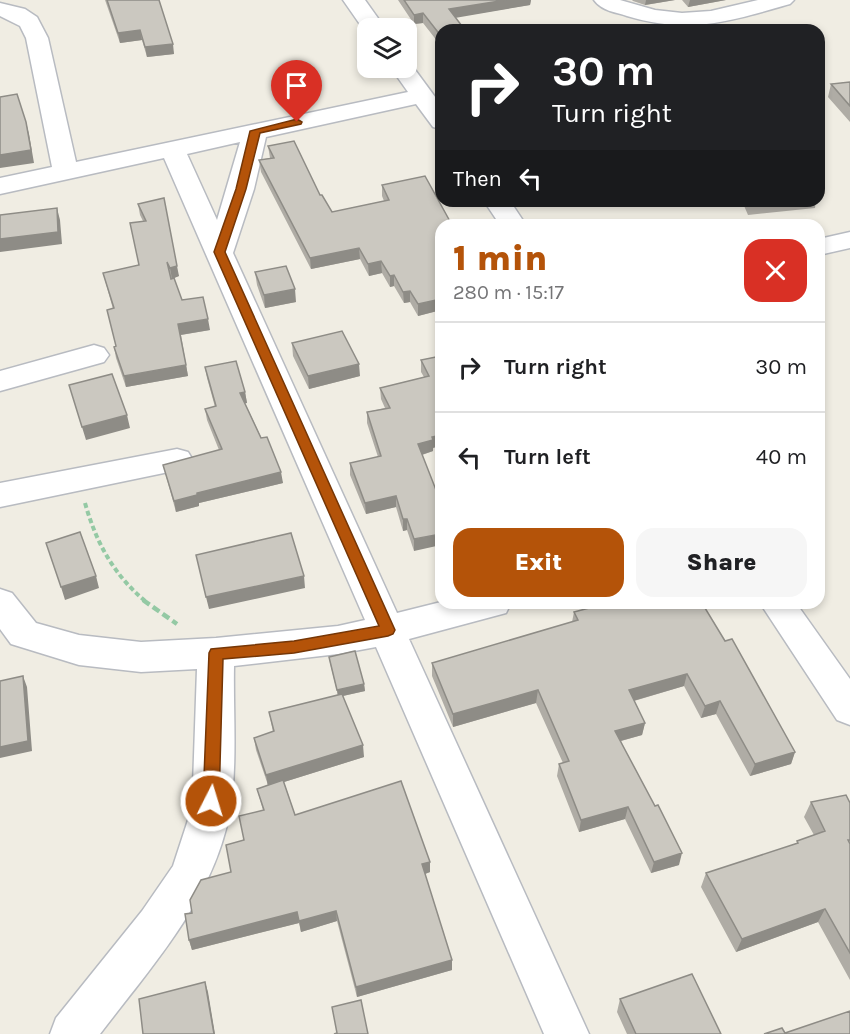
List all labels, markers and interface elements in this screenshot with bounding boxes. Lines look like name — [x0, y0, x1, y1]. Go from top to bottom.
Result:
map controls — [357, 18, 417, 78]
button: layers — [357, 18, 417, 78]
text: 30 m — [552, 46, 655, 96]
icon: right — [453, 48, 531, 126]
pin — [271, 60, 322, 122]
icon: arrive — [280, 69, 313, 102]
text: Turn right — [552, 97, 672, 129]
icon: left — [514, 162, 547, 195]
text: Then — [453, 166, 502, 192]
text: 1 min — [453, 237, 547, 279]
button: close — [744, 239, 807, 302]
text: 280 m · 15:17 — [453, 281, 564, 304]
icon: right — [453, 351, 486, 384]
text: Turn right — [504, 354, 607, 380]
text: 30 m — [755, 354, 807, 380]
icon: left — [453, 441, 486, 474]
text: Turn left — [504, 444, 591, 470]
text: 40 m — [756, 444, 807, 470]
button: Exit — [453, 528, 624, 597]
button: Share — [636, 528, 807, 597]
position arrow — [179, 769, 243, 833]

